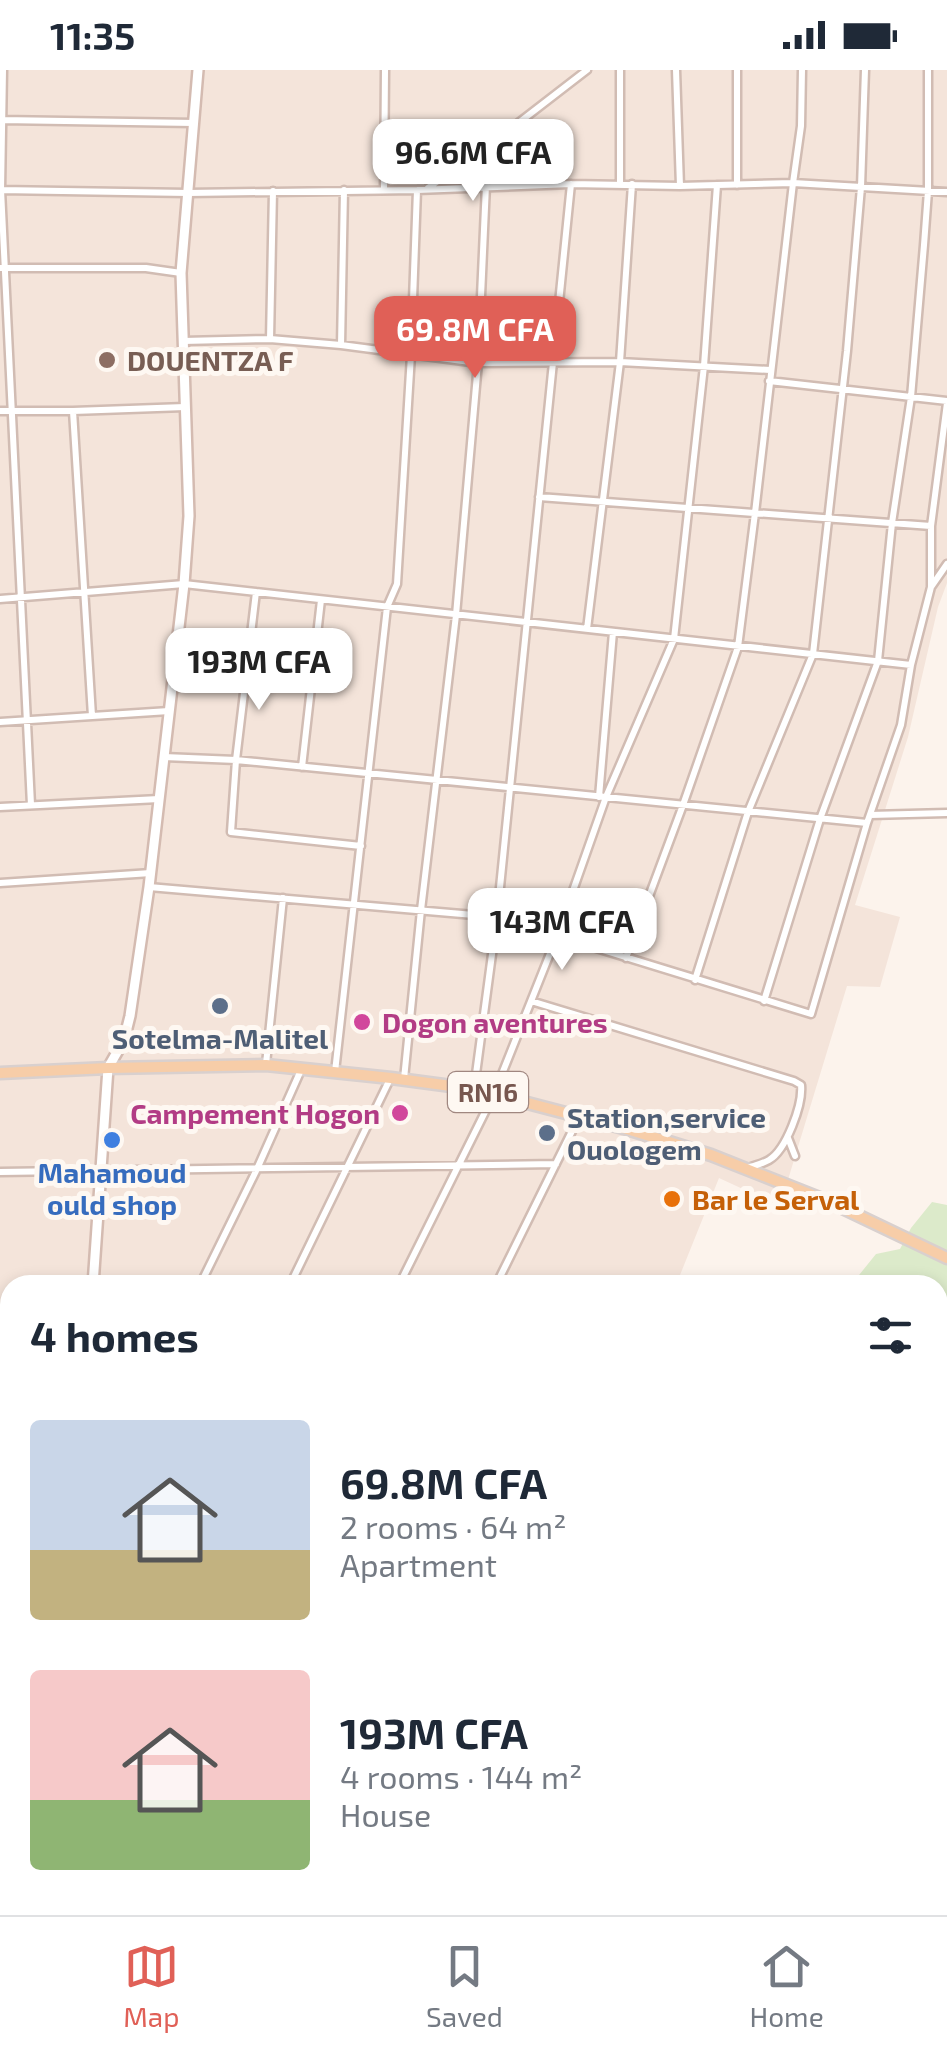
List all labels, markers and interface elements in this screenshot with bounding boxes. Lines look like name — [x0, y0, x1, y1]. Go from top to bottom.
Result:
text: 11:35 — [50, 12, 135, 58]
pin: 96.6M CFA — [359, 119, 587, 204]
text: 96.6M CFA — [395, 132, 551, 170]
pin: 69.8M CFA — [361, 296, 589, 381]
text: 69.8M CFA — [396, 309, 554, 347]
place label: DOUENTZA F — [127, 343, 294, 377]
marker: DOUENTZA F — [96, 349, 118, 371]
pin: 193M CFA — [156, 628, 362, 713]
text: 193M CFA — [187, 641, 331, 679]
pin: 143M CFA — [459, 888, 665, 973]
text: 143M CFA — [490, 901, 634, 939]
marker: Sotelma-Malitel — [209, 995, 231, 1017]
place label: Dogon aventures — [382, 1005, 608, 1039]
marker: Dogon aventures — [351, 1011, 373, 1033]
place label: Sotelma-Malitel — [112, 1021, 329, 1055]
road number: RN16 — [448, 1072, 528, 1112]
place label: Campement Hogon — [130, 1096, 380, 1130]
place label: Station,service Ouologem — [567, 1100, 766, 1166]
marker: Campement Hogon — [389, 1102, 411, 1124]
marker: Station,service Ouologem — [536, 1122, 558, 1144]
marker: Mahamoud ould shop — [101, 1129, 123, 1151]
place label: Mahamoud ould shop — [38, 1155, 186, 1221]
place label: Bar le Serval — [692, 1182, 860, 1216]
marker: Bar le Serval — [661, 1188, 683, 1210]
icon: filters — [863, 1308, 918, 1363]
text: 4 homes — [30, 1310, 199, 1360]
text: 69.8M CFA — [340, 1457, 547, 1507]
icon: home — [110, 1460, 230, 1580]
text: 2 rooms · 64 m² — [340, 1507, 566, 1545]
text: Apartment — [340, 1545, 497, 1583]
text: 193M CFA — [340, 1707, 528, 1757]
icon: home — [110, 1710, 230, 1830]
text: 4 rooms · 144 m² — [340, 1757, 582, 1795]
text: House — [340, 1795, 431, 1833]
tab: Map — [123, 1939, 179, 2033]
tab: Saved — [426, 1939, 503, 2033]
tab: Home — [750, 1939, 824, 2033]

